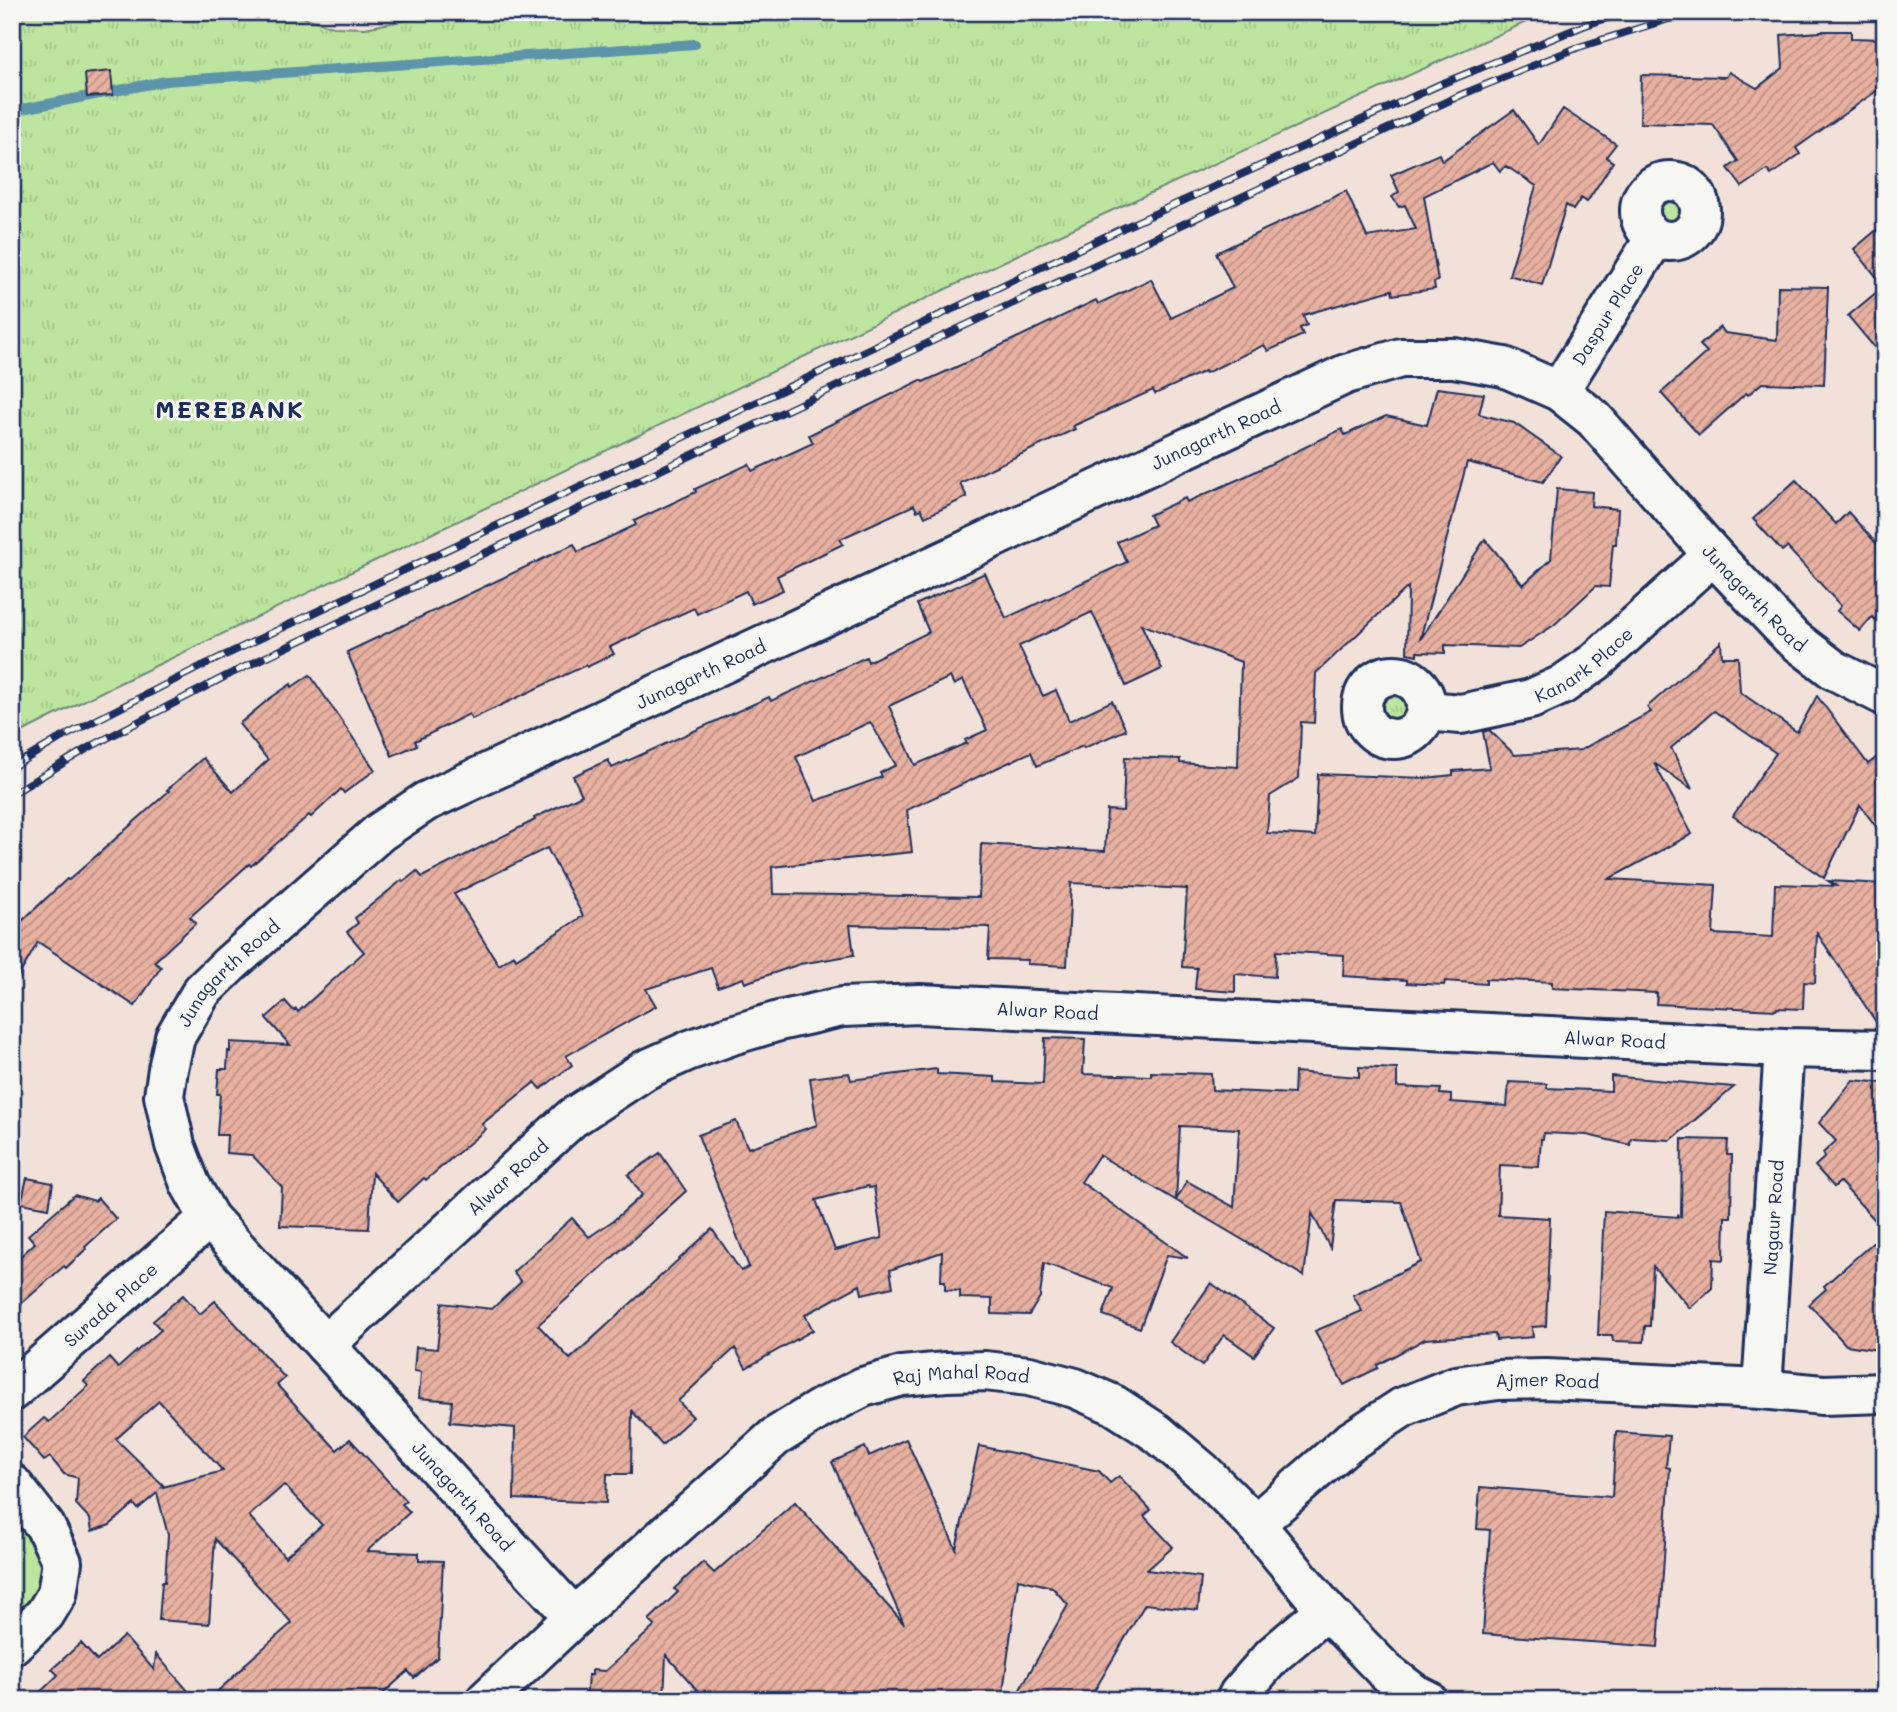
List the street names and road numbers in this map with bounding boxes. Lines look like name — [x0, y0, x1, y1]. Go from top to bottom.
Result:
street label: Daspur Place — [1566, 258, 1649, 370]
street label: Junagarth Road — [1147, 394, 1285, 475]
street label: Junagarth Road — [1697, 539, 1812, 657]
street label: Kanark Place — [1531, 621, 1638, 708]
street label: Junagarth Road — [632, 633, 769, 714]
street label: Junagarth Road — [172, 914, 285, 1031]
street label: Alwar Road — [996, 996, 1099, 1025]
street label: Alwar Road — [1563, 1025, 1666, 1054]
street label: Alwar Road — [462, 1134, 553, 1220]
street label: Nagaur Road — [1757, 1159, 1789, 1276]
street label: Surada Place — [58, 1257, 162, 1352]
street label: Raj Mahal Road — [890, 1359, 1031, 1390]
street label: Ajmer Road — [1495, 1367, 1600, 1393]
street label: Junagarth Road — [407, 1436, 519, 1556]

